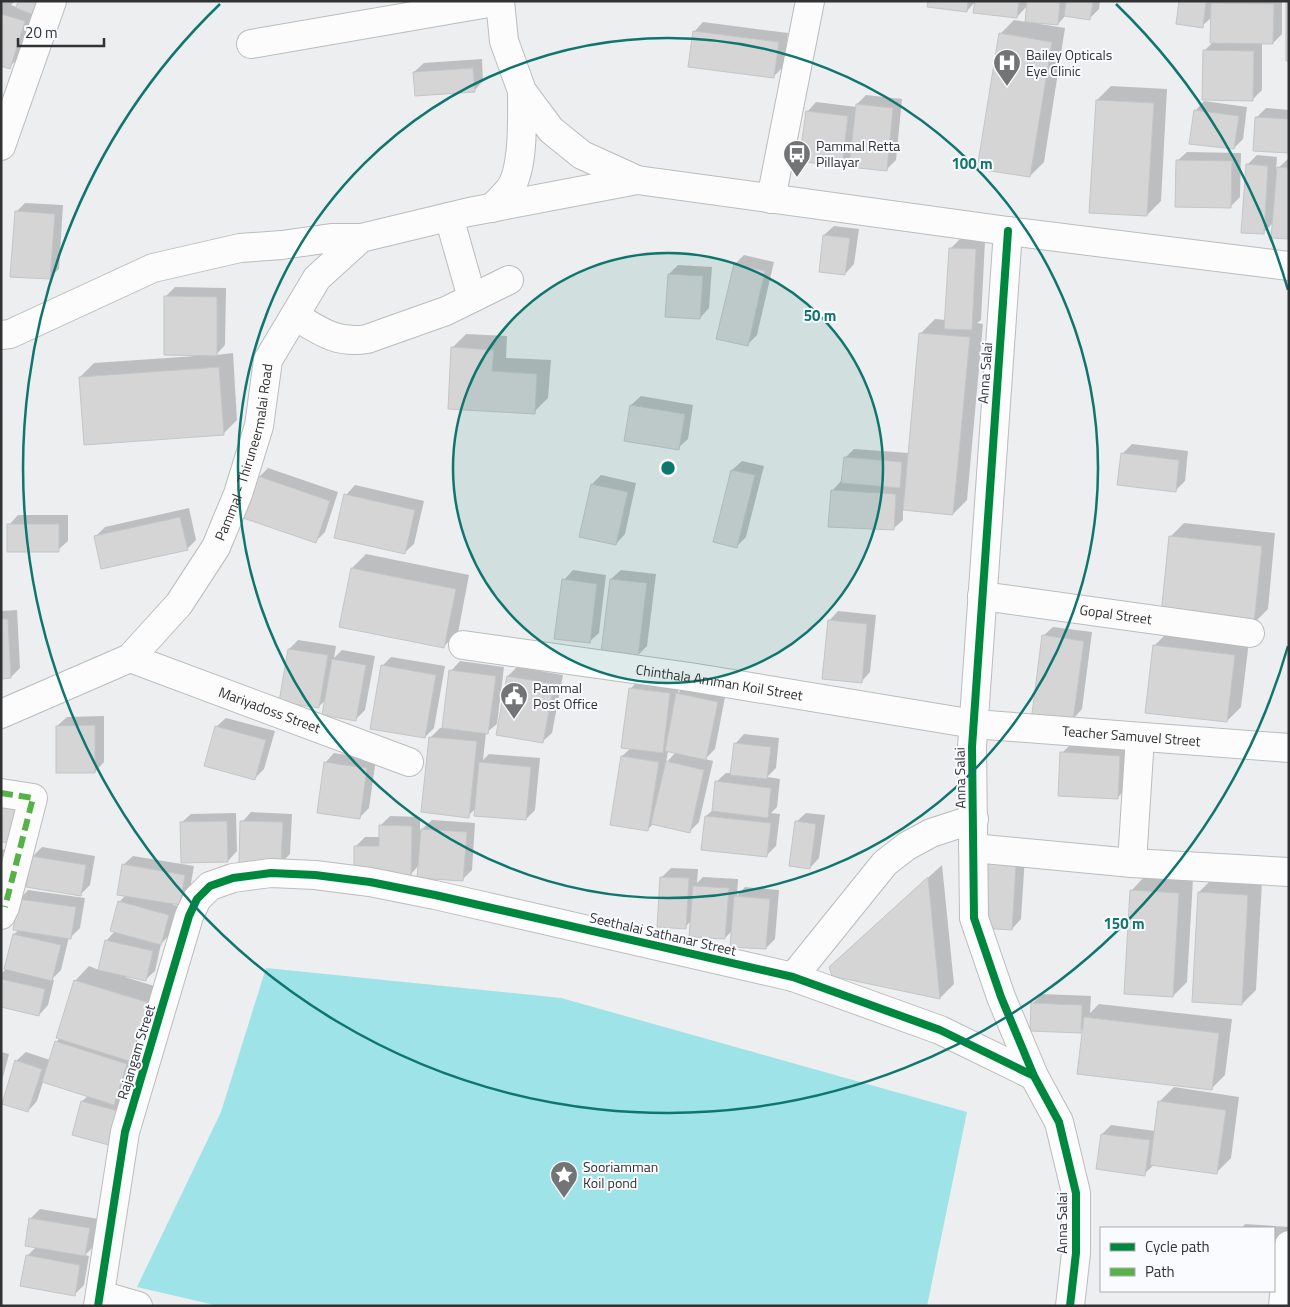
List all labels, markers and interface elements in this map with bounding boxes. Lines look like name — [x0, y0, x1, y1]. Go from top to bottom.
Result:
scale bar — [18, 15, 104, 47]
text: 20 m — [25, 21, 58, 44]
place label: Bailey Opticals Eye Clinic — [1026, 44, 1112, 81]
hospital icon: Bailey Opticals Eye Clinic — [992, 48, 1022, 87]
place label: Pammal Retta Pillayar — [816, 135, 900, 172]
bus stop icon: Pammal Retta Pillayar — [782, 139, 812, 178]
text: 100 m — [951, 152, 993, 175]
text: 50 m — [804, 304, 836, 327]
street label: Anna Salai — [972, 342, 997, 404]
street label: Pammal - Thiruneermalai Road — [209, 362, 277, 544]
centre of rings — [659, 459, 677, 477]
street label: Gopal Street — [1078, 599, 1153, 629]
street label: Chinthala Amman Koil Street — [635, 658, 804, 706]
place label: Pammal Post Office — [533, 677, 598, 714]
street label: Mariyadoss Street — [216, 681, 324, 738]
public building icon: Pammal Post Office — [499, 681, 529, 720]
street label: Teacher Samuvel Street — [1061, 720, 1202, 751]
street label: Anna Salai — [948, 747, 971, 809]
street label: Seethalai Sathanar Street — [588, 906, 739, 961]
text: 150 m — [1103, 912, 1145, 935]
street label: Rajangam Street — [111, 1002, 160, 1102]
place label: Sooriamman Koil pond — [583, 1156, 658, 1193]
place icon: Sooriamman Koil pond — [549, 1160, 579, 1199]
street label: Anna Salai — [1051, 1192, 1072, 1254]
legend — [1100, 1227, 1275, 1292]
text: Cycle path — [1145, 1235, 1210, 1258]
text: Path — [1145, 1260, 1175, 1283]

